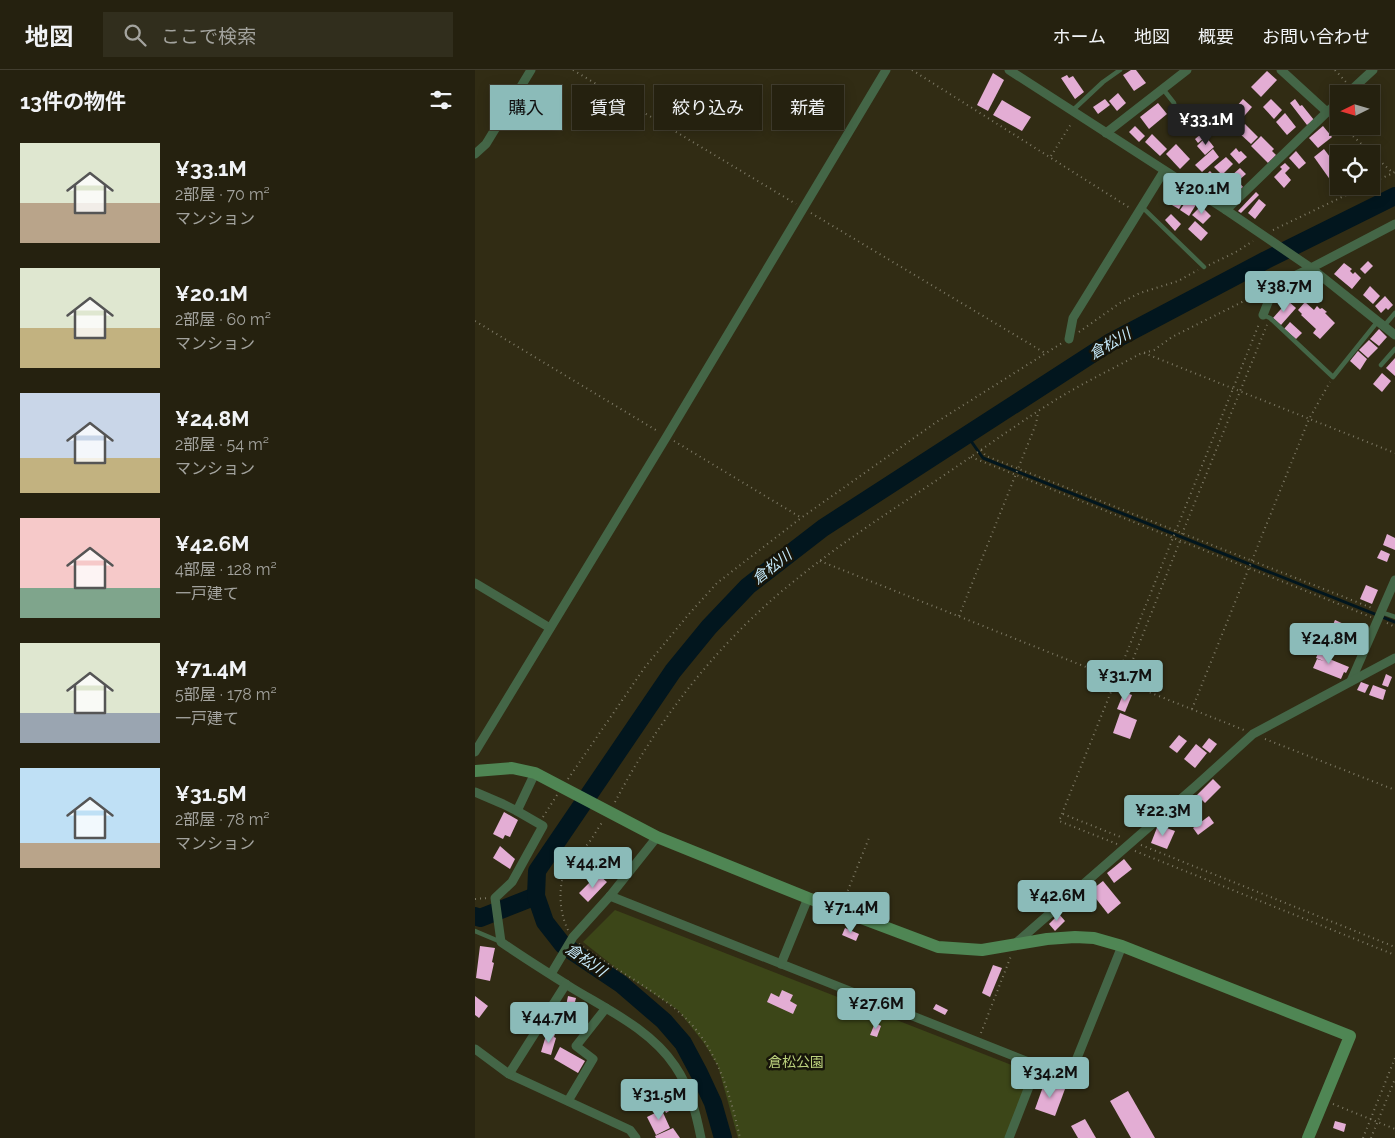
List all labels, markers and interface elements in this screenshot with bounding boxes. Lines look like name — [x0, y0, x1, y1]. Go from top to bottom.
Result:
search box — [103, 12, 453, 57]
icon: search — [121, 21, 149, 49]
text: 地図 — [25, 22, 73, 51]
text: ここで検索 — [161, 25, 256, 47]
text: ホーム — [1053, 26, 1106, 47]
text: 地図 — [1134, 26, 1170, 47]
text: 概要 — [1198, 26, 1234, 47]
text: お問い合わせ — [1262, 26, 1370, 47]
chip: 購入 — [490, 85, 562, 130]
chip: 賃貸 — [572, 85, 644, 130]
chip: 絞り込み — [654, 85, 762, 130]
chip: 新着 — [772, 85, 844, 130]
north arrow — [1330, 85, 1380, 135]
map controls — [1330, 85, 1380, 195]
icon: filters — [427, 86, 455, 114]
text: 13件の物件 — [20, 89, 126, 114]
pin: ¥33.1M — [1165, 104, 1247, 146]
text: ¥33.1M — [1179, 110, 1233, 129]
button: locate — [1330, 145, 1380, 195]
text: ¥33.1M — [175, 156, 247, 181]
icon: home — [60, 163, 120, 223]
pin: ¥20.1M — [1161, 172, 1243, 215]
text: ¥20.1M — [1174, 179, 1230, 198]
text: 2部屋 · 70 m² — [175, 185, 270, 204]
text: マンション — [175, 209, 255, 228]
pin: ¥38.7M — [1243, 270, 1325, 313]
text: ¥38.7M — [1256, 277, 1312, 296]
text: ¥20.1M — [175, 281, 248, 306]
icon: home — [60, 288, 120, 348]
text: 2部屋 · 60 m² — [175, 310, 271, 329]
water label: 倉松川 — [1086, 324, 1136, 363]
text: マンション — [175, 334, 255, 353]
text: ¥24.8M — [175, 406, 249, 431]
icon: home — [60, 413, 120, 473]
text: 2部屋 · 54 m² — [175, 435, 269, 454]
text: マンション — [175, 459, 255, 478]
text: ¥42.6M — [175, 531, 249, 556]
icon: home — [60, 538, 120, 598]
water label: 倉松川 — [749, 545, 797, 588]
text: 4部屋 · 128 m² — [175, 560, 277, 579]
text: 一戸建て — [175, 584, 239, 603]
pin: ¥24.8M — [1288, 622, 1370, 665]
text: ¥24.8M — [1301, 629, 1357, 648]
text: ¥71.4M — [175, 656, 247, 681]
pin: ¥31.7M — [1084, 660, 1166, 702]
icon: home — [60, 663, 120, 723]
text: ¥31.7M — [1098, 666, 1152, 685]
text: 5部屋 · 178 m² — [175, 685, 277, 704]
text: 一戸建て — [175, 709, 239, 728]
text: ¥31.5M — [175, 781, 247, 806]
icon: home — [60, 788, 120, 848]
pin: ¥22.3M — [1122, 794, 1204, 837]
text: ¥22.3M — [1135, 801, 1191, 820]
text: 2部屋 · 78 m² — [175, 810, 270, 829]
text: マンション — [175, 834, 255, 853]
pin: ¥44.2M — [552, 846, 634, 889]
text: ¥44.2M — [565, 853, 621, 872]
pin: ¥42.6M — [1016, 880, 1098, 922]
text: ¥42.6M — [1029, 886, 1085, 905]
pin: ¥71.4M — [810, 892, 892, 934]
text: ¥71.4M — [824, 898, 878, 917]
water label: 倉松川 — [562, 940, 611, 981]
pin: ¥27.6M — [835, 988, 917, 1030]
text: ¥27.6M — [848, 994, 904, 1013]
pin: ¥44.7M — [508, 1002, 590, 1044]
text: ¥44.7M — [521, 1008, 577, 1027]
park label: 倉松公園 — [768, 1054, 824, 1070]
pin: ¥34.2M — [1009, 1056, 1091, 1099]
text: ¥34.2M — [1022, 1063, 1078, 1082]
pin: ¥31.5M — [618, 1078, 700, 1121]
text: ¥31.5M — [632, 1085, 686, 1104]

